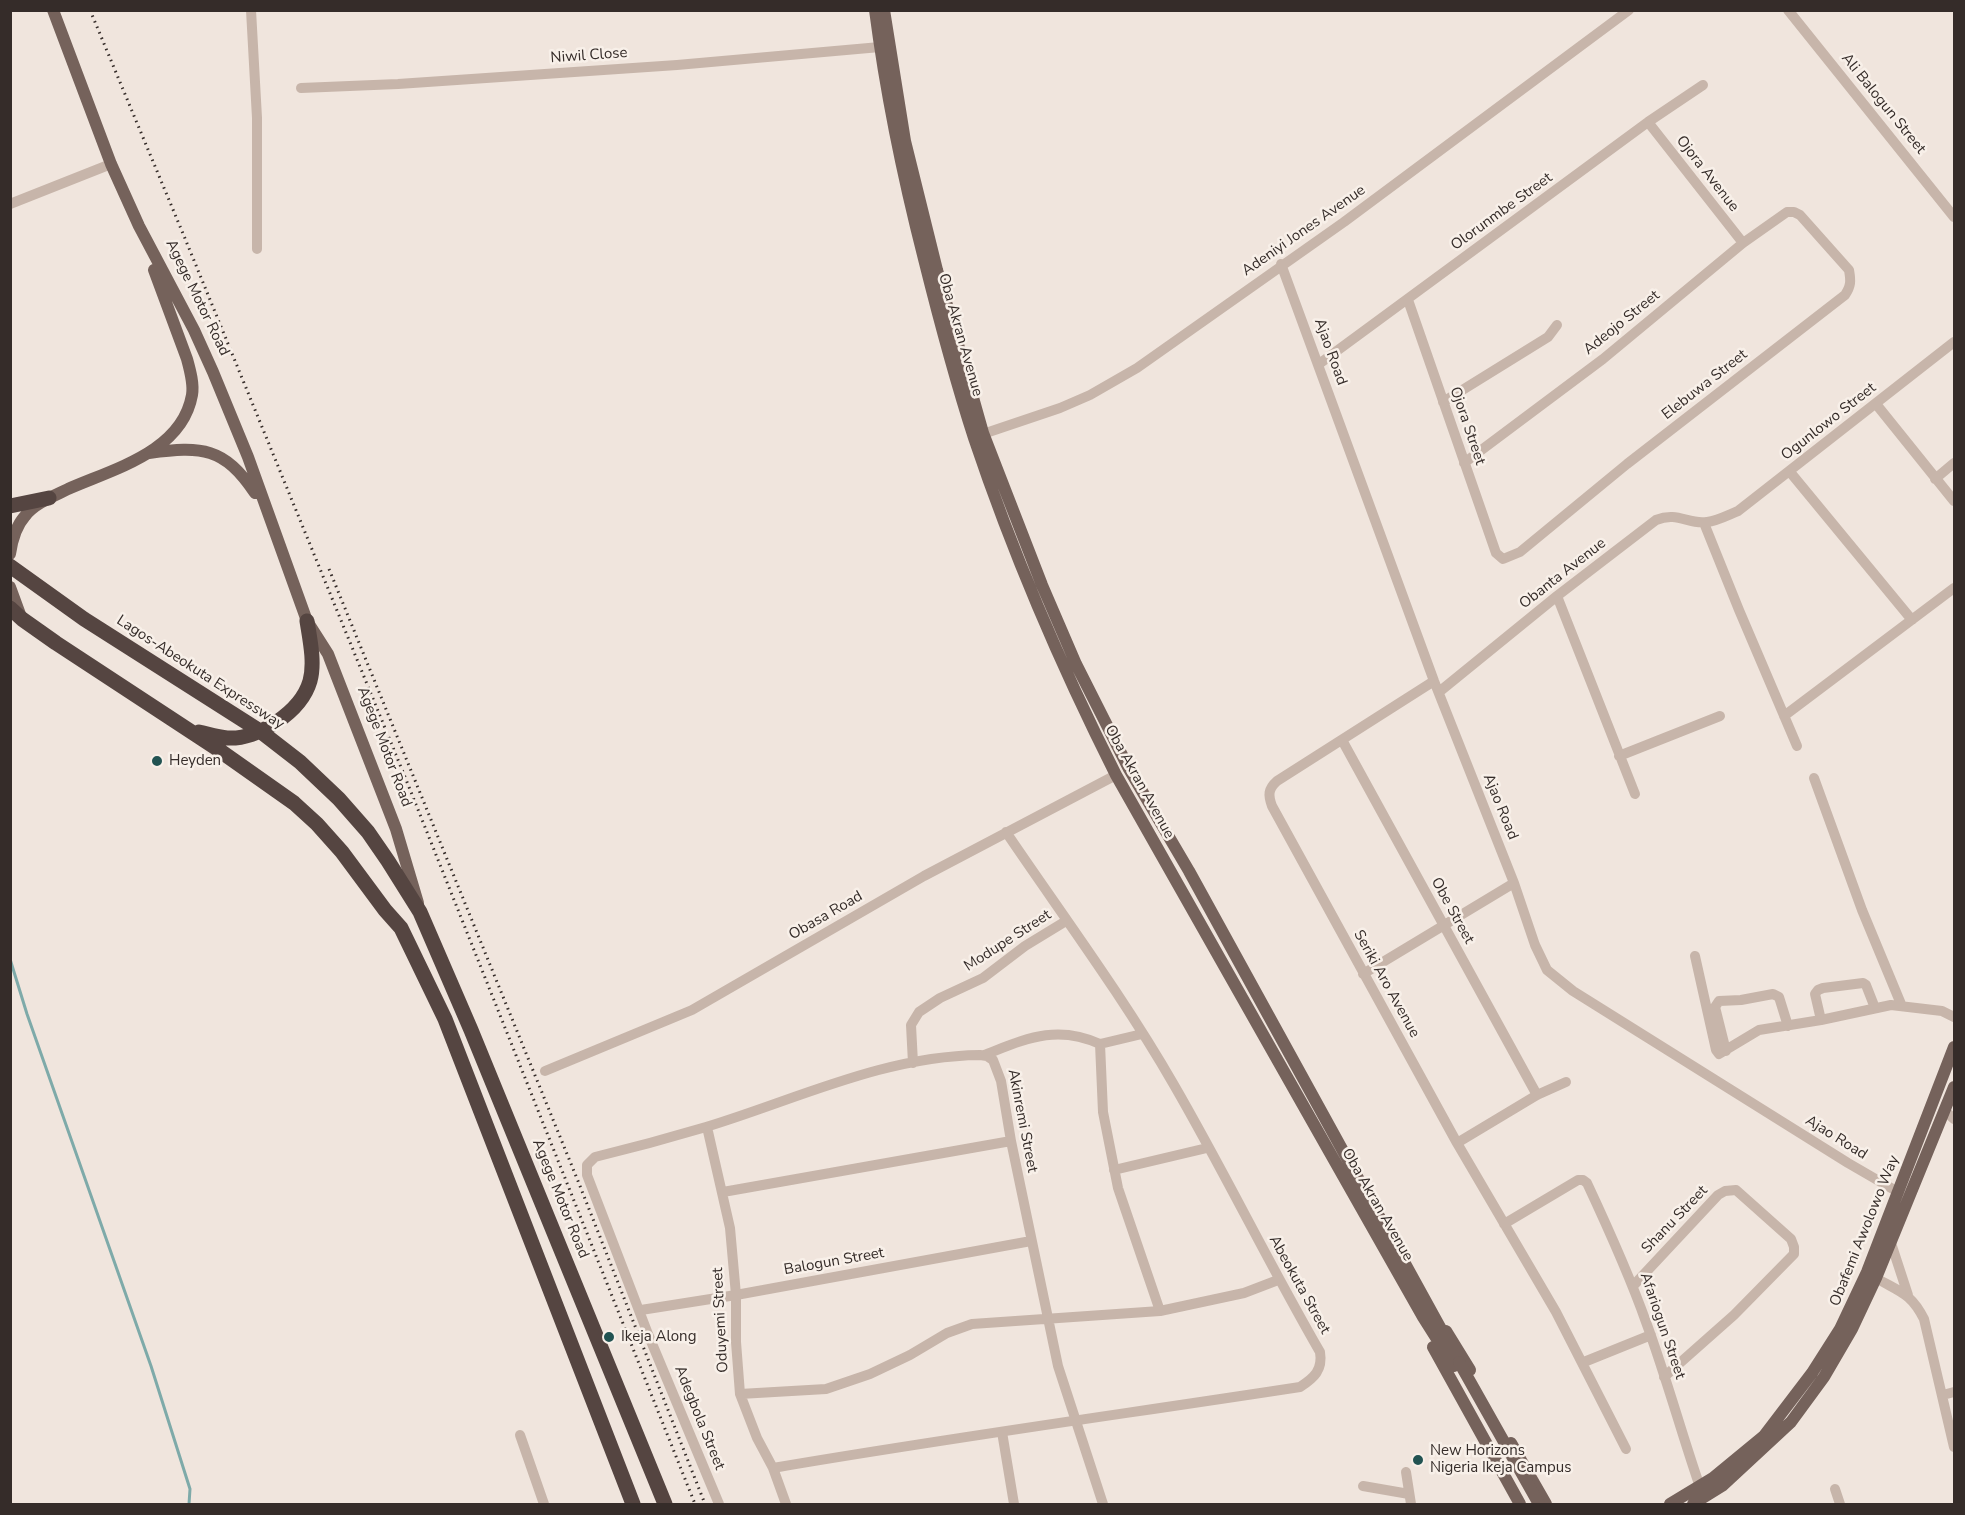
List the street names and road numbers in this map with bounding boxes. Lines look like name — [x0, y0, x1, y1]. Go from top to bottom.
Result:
street label: Niwil Close — [550, 44, 628, 68]
street label: Ali Balogun Street — [1837, 50, 1929, 158]
street label: Ojora Avenue — [1672, 132, 1742, 216]
street label: Olorunmbe Street — [1448, 169, 1556, 255]
street label: Adeniyi Jones Avenue — [1239, 182, 1369, 280]
street label: Agege Motor Road — [161, 237, 233, 359]
street label: Oba Akran Avenue — [934, 271, 986, 399]
street label: Adeojo Street — [1580, 287, 1664, 359]
street label: Ajao Road — [1310, 316, 1350, 388]
street label: Elebuwa Street — [1659, 346, 1751, 424]
street label: Ogunlowo Street — [1778, 379, 1880, 465]
street label: Ojora Street — [1445, 385, 1489, 467]
street label: Obanta Avenue — [1516, 535, 1610, 613]
street label: Lagos-Abeokuta Expressway — [113, 612, 287, 734]
street label: Agege Motor Road — [353, 684, 415, 810]
street label: Oba Akran Avenue — [1100, 722, 1178, 842]
street label: Ajao Road — [1479, 771, 1521, 843]
street label: Obe Street — [1426, 875, 1478, 947]
street label: Obasa Road — [786, 888, 866, 944]
street label: Modupe Street — [961, 906, 1055, 976]
street label: Seriki Aro Avenue — [1349, 927, 1423, 1041]
street label: Akinremi Street — [1003, 1068, 1041, 1174]
street label: Ajao Road — [1802, 1112, 1870, 1164]
street label: Agege Motor Road — [528, 1137, 592, 1261]
street label: Oba Akran Avenue — [1337, 1145, 1417, 1265]
street label: Obafemi Awolowo Way — [1826, 1153, 1904, 1309]
street label: Shanu Street — [1638, 1182, 1712, 1258]
street label: Abeokuta Street — [1264, 1233, 1334, 1337]
street label: Balogun Street — [783, 1244, 885, 1280]
street label: Oduyemi Street — [709, 1267, 733, 1373]
street label: Afariogun Street — [1635, 1270, 1689, 1382]
street label: Adegbola Street — [670, 1363, 728, 1473]

